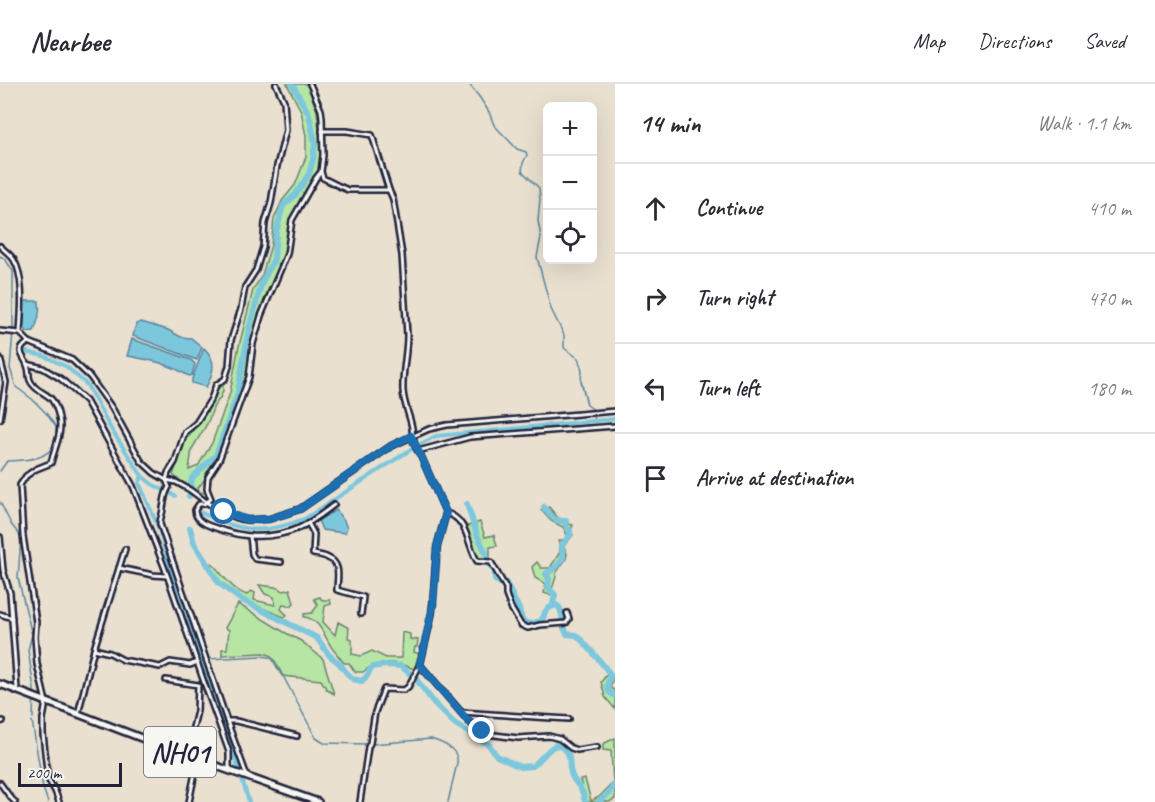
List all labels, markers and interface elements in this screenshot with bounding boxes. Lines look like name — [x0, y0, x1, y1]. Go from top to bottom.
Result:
text: Nearbee — [30, 24, 110, 59]
text: Map — [913, 28, 945, 54]
text: Directions — [978, 28, 1051, 54]
text: Saved — [1084, 28, 1125, 54]
map controls — [543, 102, 597, 264]
button: + — [543, 102, 597, 156]
text: 14 min — [639, 107, 701, 140]
text: Walk · 1.1 km — [1037, 111, 1131, 136]
button: − — [543, 156, 597, 210]
icon: ahead — [639, 192, 672, 225]
text: Continue — [696, 194, 762, 222]
text: 410 m — [1088, 196, 1131, 221]
button: locate — [543, 210, 597, 264]
icon: right — [639, 282, 672, 315]
text: Turn right — [696, 284, 773, 312]
text: 470 m — [1088, 286, 1131, 311]
icon: left — [639, 372, 672, 405]
text: Turn left — [696, 374, 760, 402]
text: 180 m — [1088, 376, 1131, 401]
icon: arrive — [639, 462, 672, 495]
text: Arrive at destination — [696, 464, 853, 492]
route start — [210, 498, 236, 524]
route end — [468, 717, 494, 743]
road number: NH01 — [144, 727, 216, 777]
scale bar — [18, 760, 122, 788]
text: 200 m — [27, 763, 61, 783]

